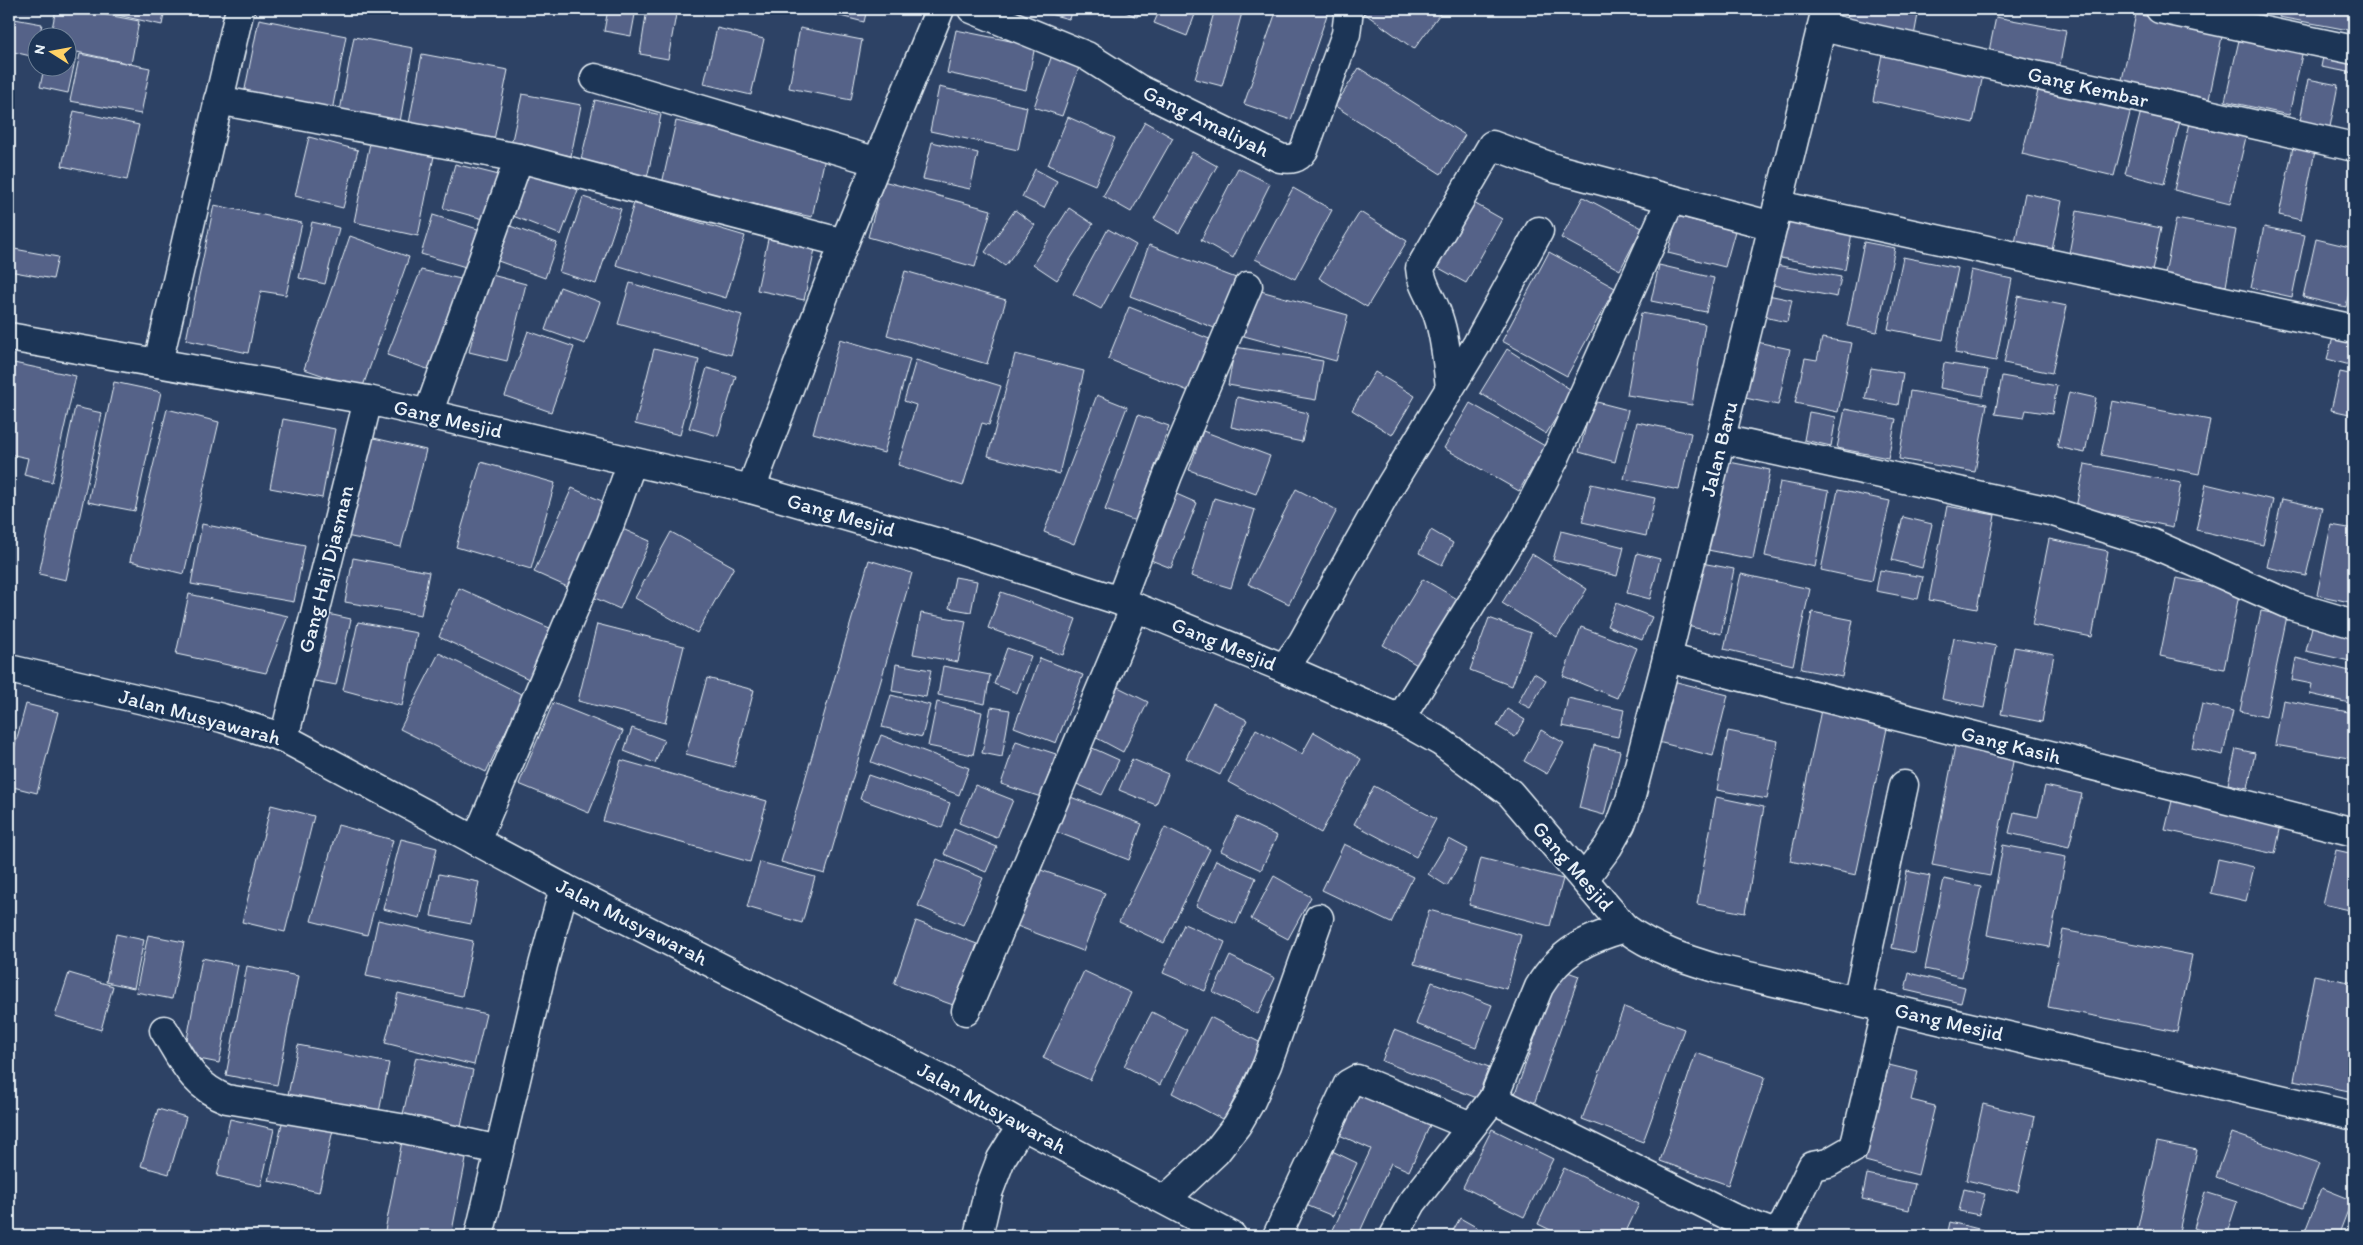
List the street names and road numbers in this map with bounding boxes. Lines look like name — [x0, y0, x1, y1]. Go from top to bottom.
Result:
street label: Gang Kembar — [2025, 60, 2151, 113]
street label: Gang Amaliyah — [1139, 79, 1273, 162]
street label: Gang Mesjid — [391, 394, 505, 443]
street label: Jalan Baru — [1695, 398, 1742, 499]
street label: Gang Haji Djasman — [293, 482, 358, 655]
street label: Gang Mesjid — [784, 487, 898, 542]
street label: Gang Mesjid — [1168, 611, 1280, 676]
street label: Jalan Musyawarah — [116, 683, 285, 750]
street label: Gang Kasih — [1958, 720, 2064, 769]
street label: Gang Mesjid — [1528, 816, 1619, 916]
street label: Jalan Musyawarah — [552, 873, 713, 971]
street label: Gang Mesjid — [1892, 997, 2006, 1046]
street label: Jalan Musyawarah — [913, 1056, 1072, 1159]

